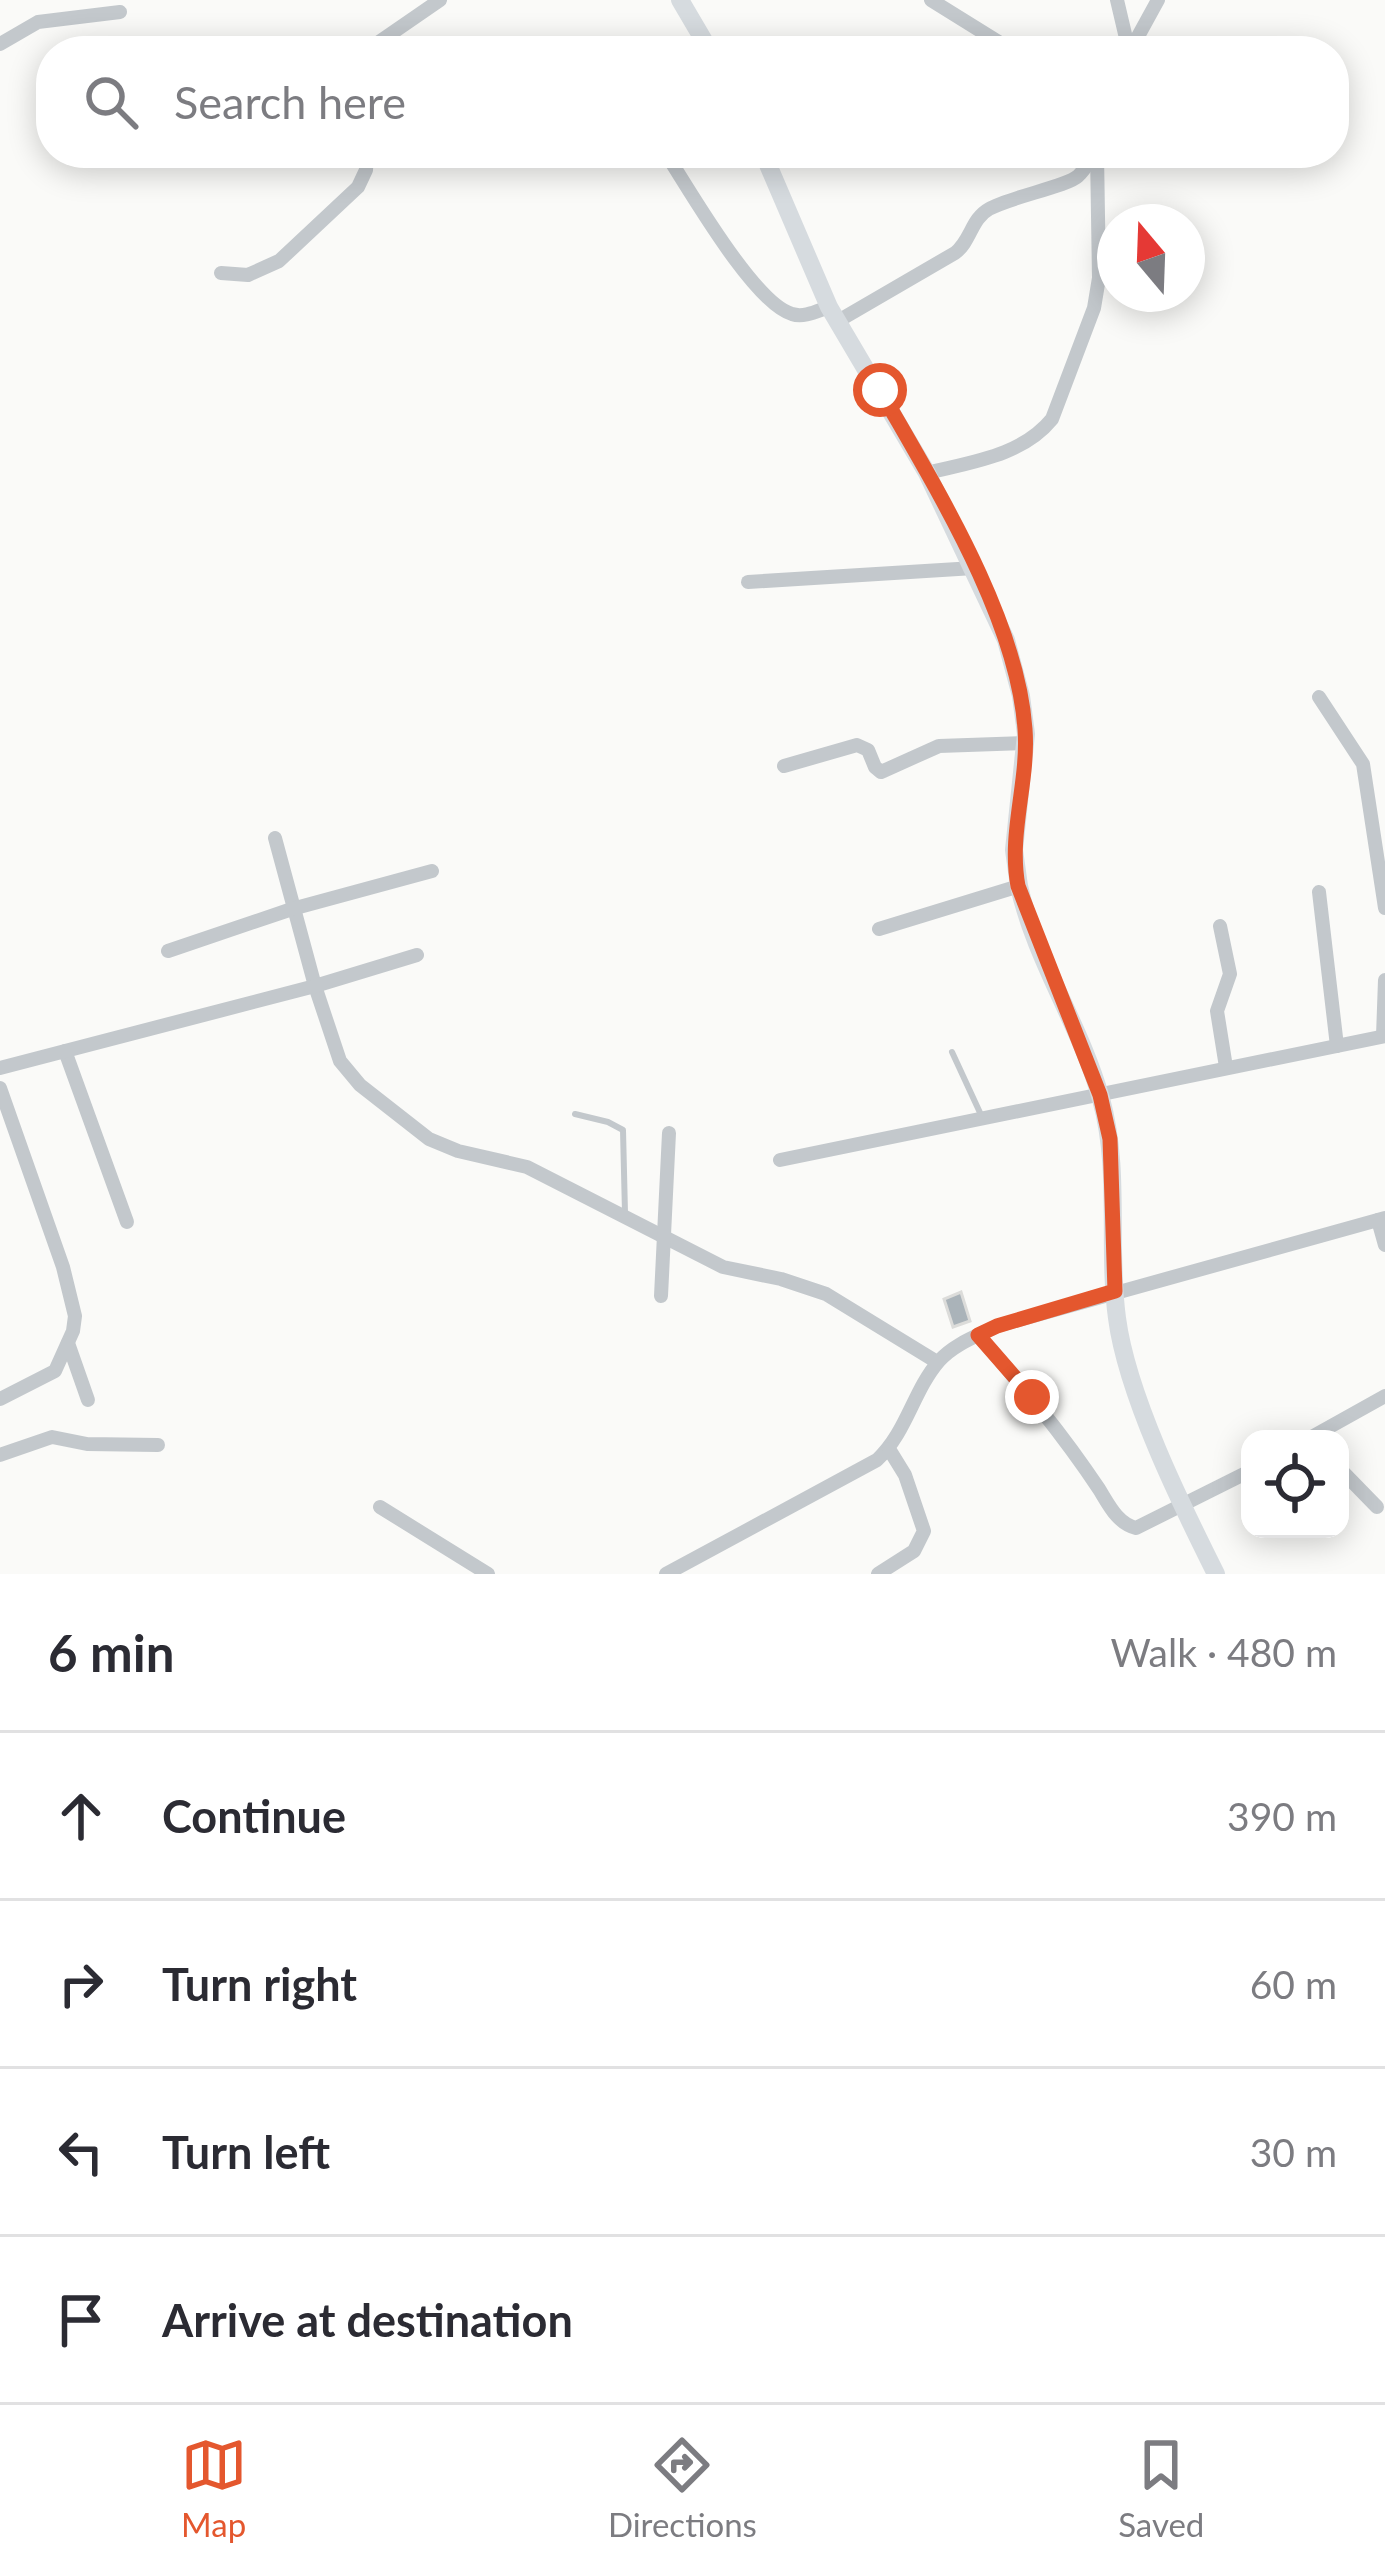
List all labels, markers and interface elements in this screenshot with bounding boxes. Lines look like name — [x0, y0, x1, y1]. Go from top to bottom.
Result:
search box — [36, 36, 1349, 168]
icon: search — [78, 69, 144, 135]
text: Search here — [174, 75, 406, 129]
north arrow — [1097, 204, 1205, 312]
route start — [853, 363, 907, 417]
route end — [1005, 1370, 1059, 1424]
map controls — [1241, 1430, 1349, 1538]
button: locate — [1241, 1430, 1349, 1538]
text: 6 min — [48, 1622, 174, 1683]
text: Walk · 480 m — [1110, 1629, 1337, 1675]
icon: ahead — [48, 1783, 114, 1849]
text: Continue — [162, 1789, 346, 1843]
text: 390 m — [1227, 1793, 1337, 1839]
icon: right — [48, 1951, 114, 2017]
text: Turn right — [162, 1957, 357, 2011]
text: 60 m — [1250, 1961, 1337, 2007]
icon: left — [48, 2119, 114, 2185]
text: Turn left — [162, 2125, 330, 2179]
text: 30 m — [1250, 2129, 1337, 2175]
icon: arrive — [48, 2287, 114, 2353]
text: Arrive at destination — [162, 2293, 573, 2347]
tab: Map — [181, 2432, 247, 2544]
tab: Directions — [608, 2432, 757, 2544]
tab: Saved — [1118, 2432, 1204, 2544]

